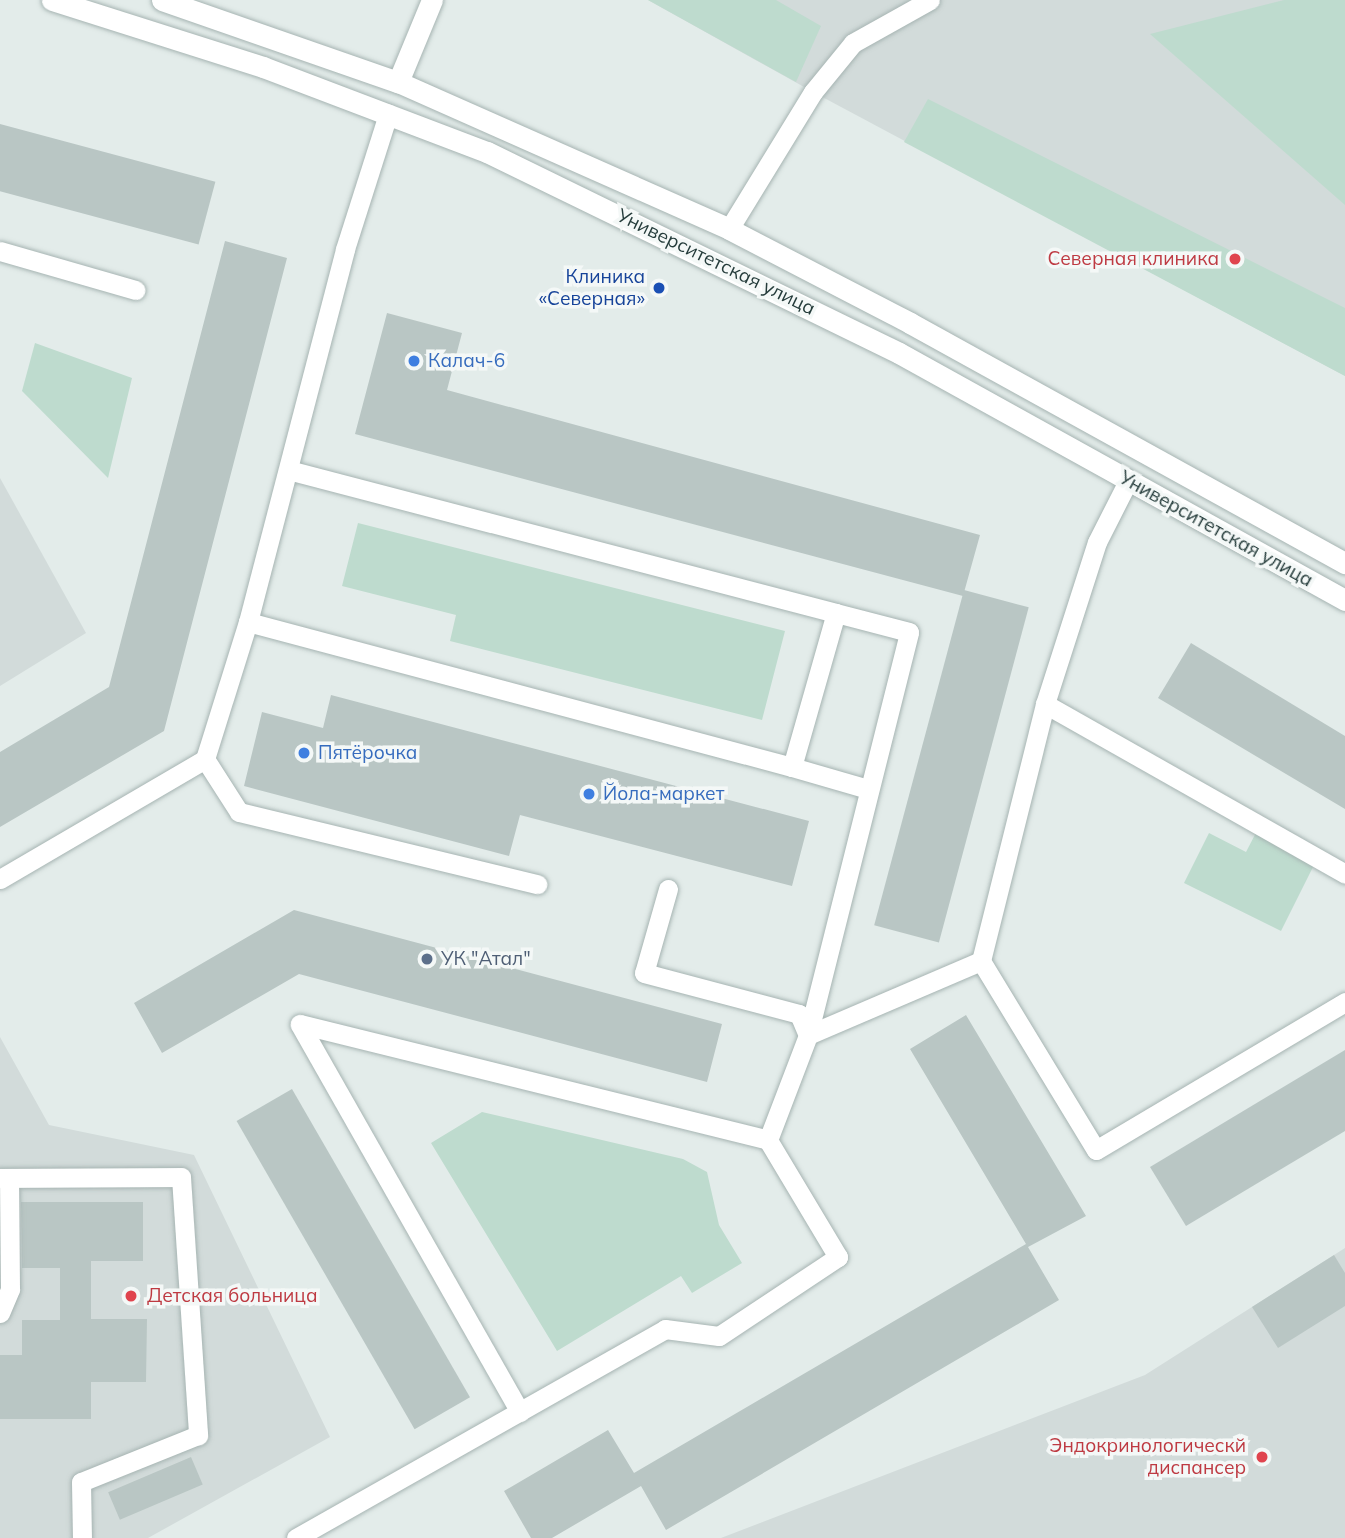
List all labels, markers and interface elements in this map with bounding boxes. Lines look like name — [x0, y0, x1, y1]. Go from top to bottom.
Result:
street label: Университетская улица — [613, 204, 819, 320]
place label: Северная клиника — [1047, 248, 1219, 270]
marker: Северная клиника — [1225, 249, 1245, 269]
place label: Клиника «Северная» — [539, 266, 645, 310]
marker: Клиника «Северная» — [651, 280, 667, 296]
place label: Калач-6 — [428, 350, 505, 372]
marker: Калач-6 — [406, 353, 422, 369]
street label: Университетская улица — [1115, 466, 1317, 592]
place label: Пятёрочка — [318, 742, 417, 764]
marker: Пятёрочка — [296, 745, 312, 761]
place label: Йола-маркет — [603, 783, 724, 805]
marker: Йола-маркет — [581, 786, 597, 802]
place label: УК "Атал" — [441, 948, 531, 970]
marker: УК "Атал" — [419, 951, 435, 967]
place label: Детская больница — [147, 1285, 318, 1307]
marker: Детская больница — [121, 1286, 141, 1306]
place label: Эндокринологическй диспансер — [1049, 1435, 1246, 1479]
marker: Эндокринологическй диспансер — [1252, 1447, 1272, 1467]

